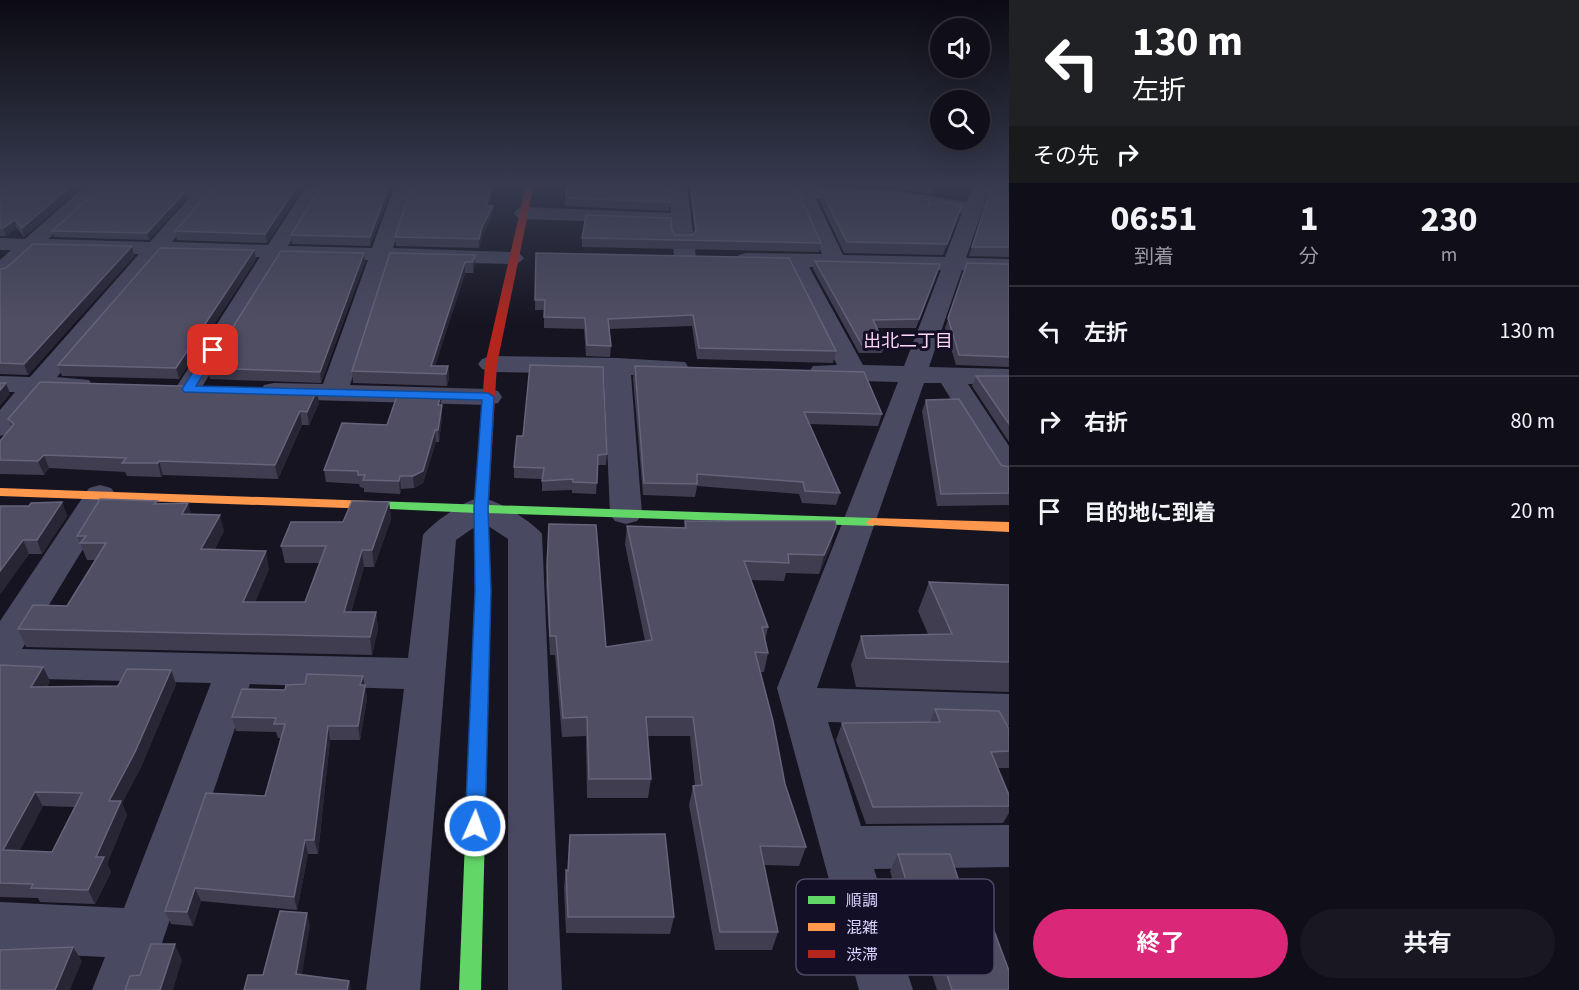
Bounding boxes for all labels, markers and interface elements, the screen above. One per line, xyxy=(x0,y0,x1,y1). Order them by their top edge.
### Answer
text: 130 m xyxy=(1132,12,1243,72)
map controls xyxy=(930,18,990,150)
button: sound xyxy=(930,18,990,78)
icon: left xyxy=(1033,24,1111,102)
text: 左折 xyxy=(1132,71,1186,110)
button: search xyxy=(930,90,990,150)
icon: right xyxy=(1111,138,1144,171)
text: その先 xyxy=(1033,140,1099,172)
text: 06:51 xyxy=(1111,193,1197,244)
text: 1 xyxy=(1299,193,1318,244)
text: 230 xyxy=(1420,194,1477,245)
text: m xyxy=(1441,241,1457,269)
text: 到着 xyxy=(1134,243,1174,271)
text: 分 xyxy=(1299,243,1319,271)
icon: left xyxy=(1033,315,1066,348)
text: 130 m xyxy=(1500,315,1555,347)
text: 左折 xyxy=(1084,317,1128,349)
pin xyxy=(187,324,238,375)
district label: 出北二丁目 xyxy=(863,329,953,354)
icon: arrive xyxy=(196,333,229,366)
icon: right xyxy=(1033,405,1066,438)
text: 80 m xyxy=(1510,405,1555,437)
text: 右折 xyxy=(1084,407,1128,439)
icon: arrive xyxy=(1033,495,1066,528)
text: 20 m xyxy=(1510,495,1555,527)
text: 目的地に到着 xyxy=(1084,497,1216,529)
position arrow xyxy=(443,794,507,858)
legend xyxy=(796,879,994,975)
text: 順調 xyxy=(846,890,878,912)
button: 終了 xyxy=(1033,909,1288,978)
button: 共有 xyxy=(1300,909,1555,978)
text: 混雑 xyxy=(846,917,878,939)
text: 渋滞 xyxy=(846,944,878,966)

